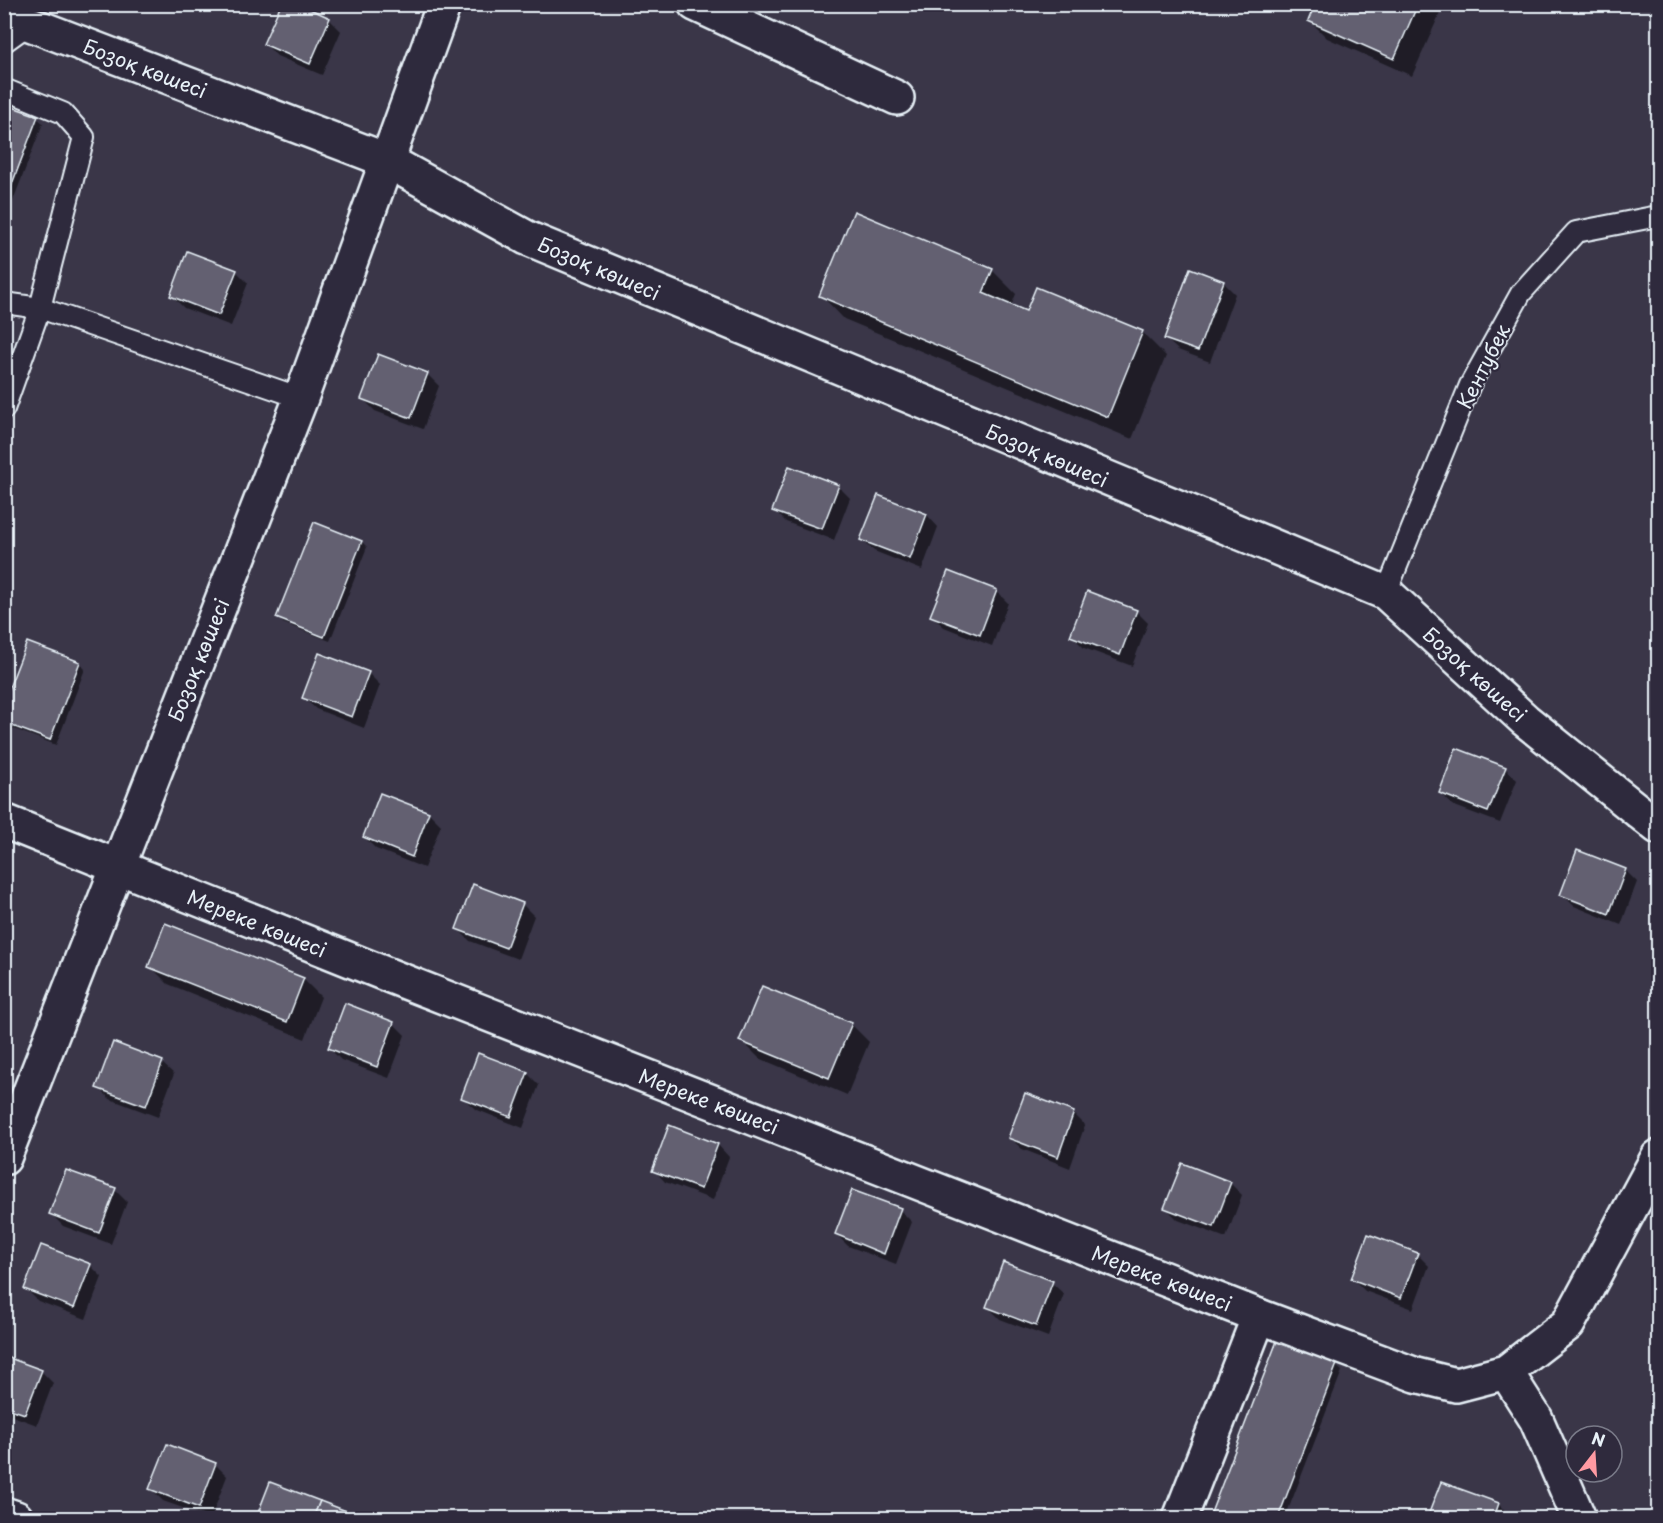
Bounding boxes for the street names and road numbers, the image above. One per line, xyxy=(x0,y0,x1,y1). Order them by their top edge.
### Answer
street label: Бозоқ көшесі xyxy=(79,31,211,105)
street label: Бозоқ көшесі xyxy=(533,229,665,307)
street label: Кентубек xyxy=(1449,318,1517,414)
street label: Бозоқ көшесі xyxy=(981,416,1113,494)
street label: Бозоқ көшесі xyxy=(160,594,236,726)
street label: Бозоқ көшесі xyxy=(1416,619,1534,729)
street label: Мереке көшесі xyxy=(183,881,331,965)
street label: Мереке көшесі xyxy=(635,1060,783,1142)
street label: Мереке көшесі xyxy=(1088,1237,1236,1319)

